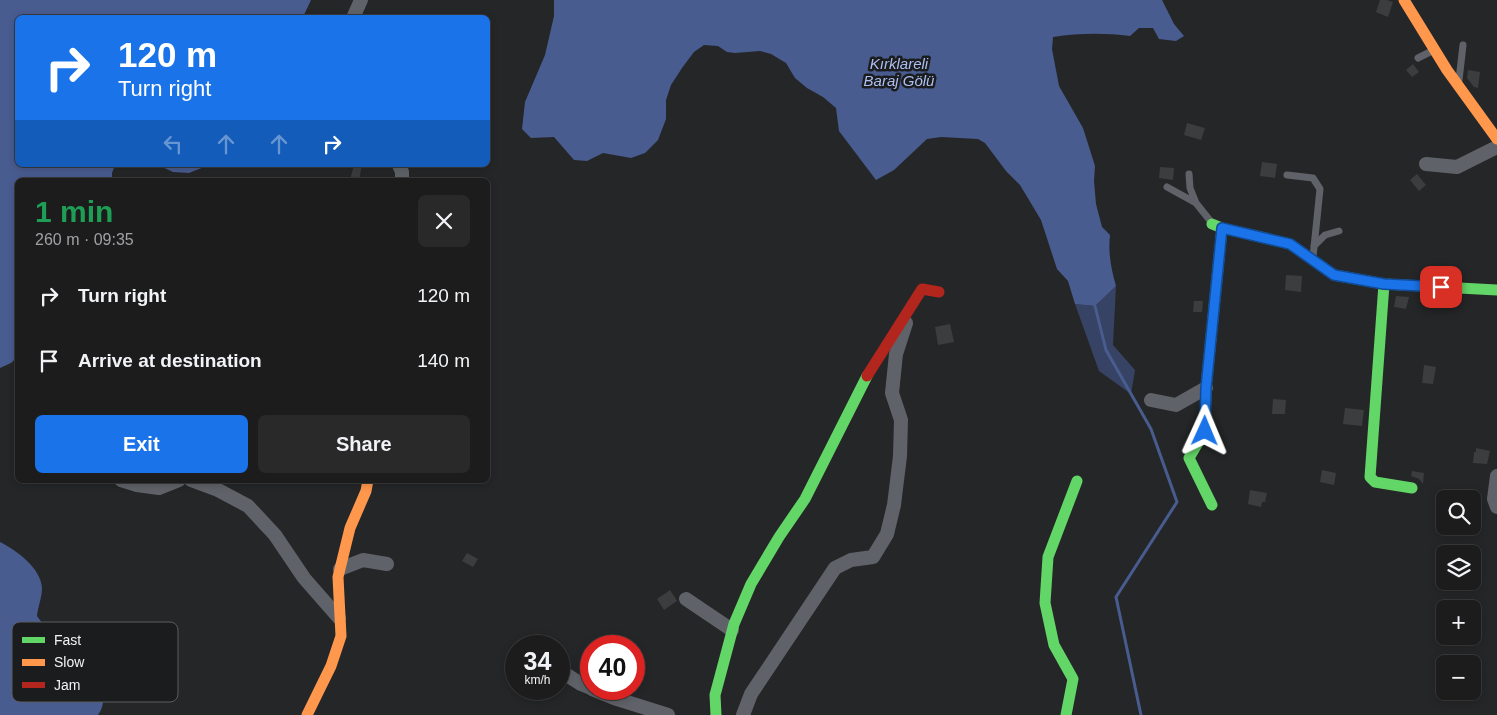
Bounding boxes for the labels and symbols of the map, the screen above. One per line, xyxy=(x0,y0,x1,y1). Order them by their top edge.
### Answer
water label: Kırklareli Baraj Gölü xyxy=(864,55,935,89)
pin xyxy=(1420,266,1462,308)
position arrow xyxy=(1178,404,1230,456)
legend xyxy=(12,622,178,702)
text: Fast xyxy=(54,632,81,648)
speed limit sign: 40 xyxy=(580,635,645,700)
text: Slow xyxy=(54,654,85,670)
text: Jam xyxy=(54,677,80,693)

